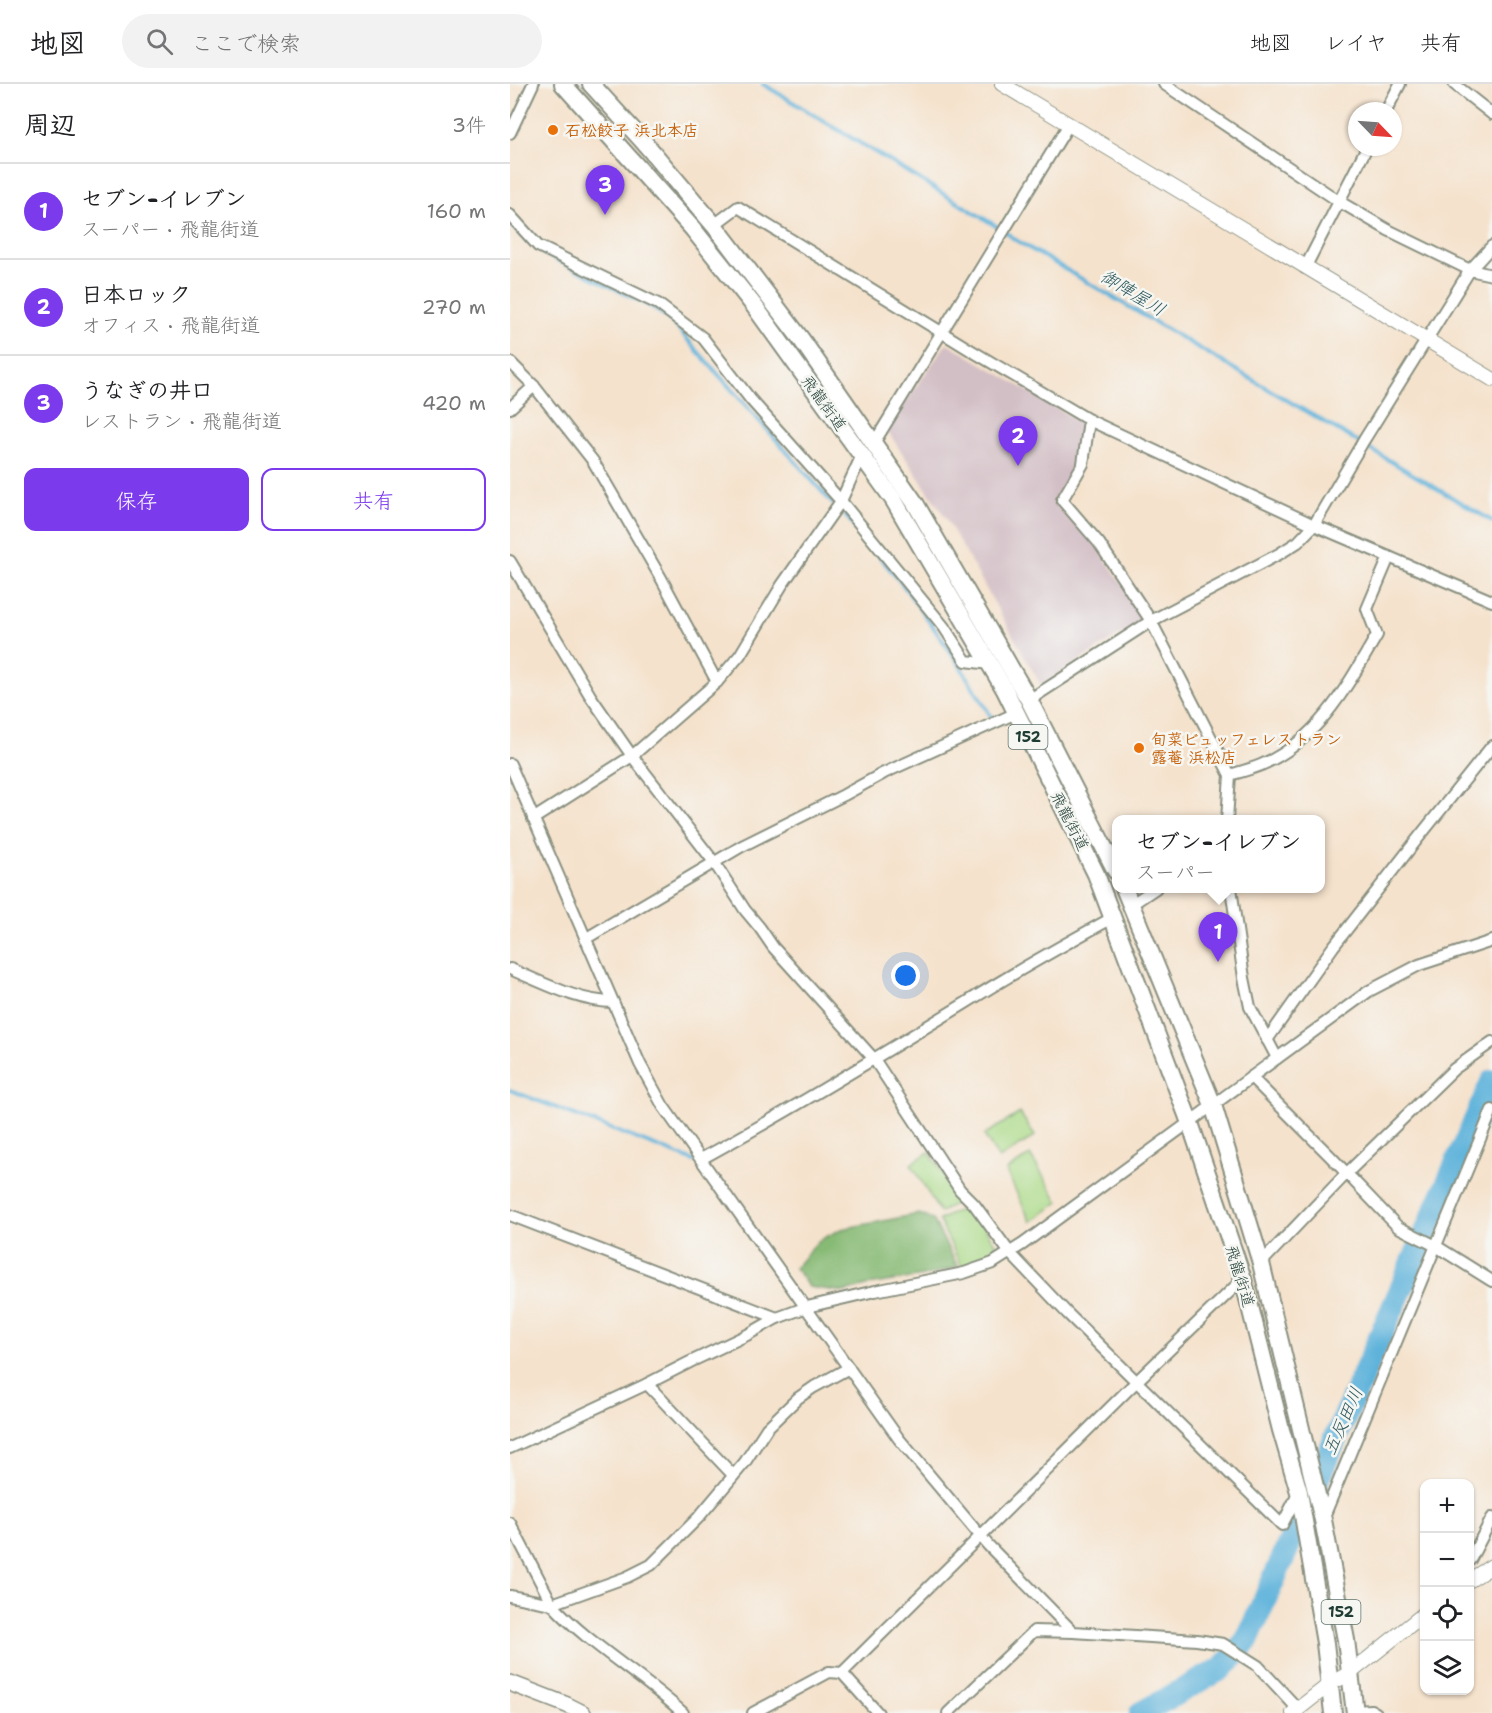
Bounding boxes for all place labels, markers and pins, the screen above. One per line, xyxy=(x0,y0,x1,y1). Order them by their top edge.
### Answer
place label: 石松餃子 浜北本店 xyxy=(565,120,699,141)
marker: 石松餃子 浜北本店 xyxy=(546,123,560,137)
pin: 3 xyxy=(586,166,625,215)
pin: 2 xyxy=(998,416,1038,466)
place label: 旬菜ビュッフェレストラン 露菴 浜松店 xyxy=(1151,729,1342,768)
marker: 旬菜ビュッフェレストラン 露菴 浜松店 xyxy=(1132,741,1146,755)
pin: 1 xyxy=(1198,912,1238,962)

